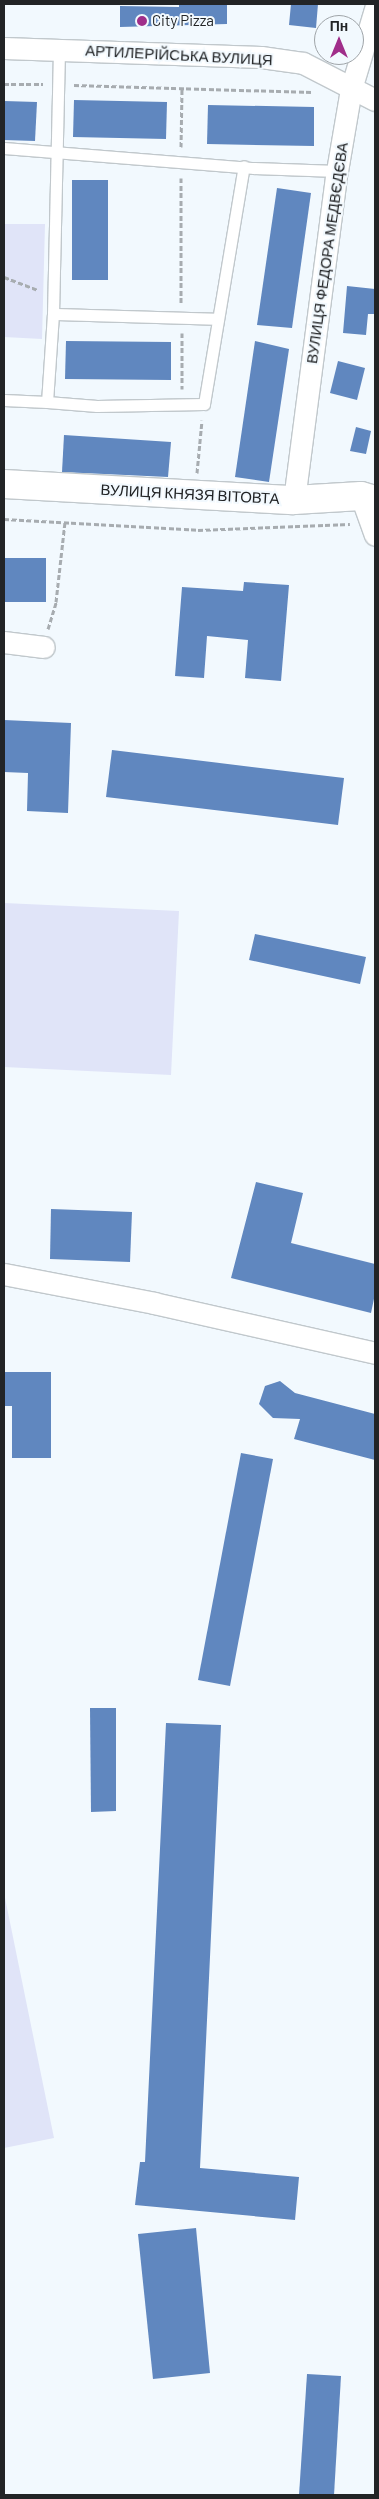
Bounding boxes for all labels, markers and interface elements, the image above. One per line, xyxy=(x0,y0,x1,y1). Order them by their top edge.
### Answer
place label: City Pizza xyxy=(152,12,214,30)
marker: City Pizza xyxy=(136,15,148,27)
north arrow xyxy=(314,15,364,65)
text: Пн xyxy=(330,17,348,34)
street label: АРТИЛЕРІЙСЬКА ВУЛИЦЯ xyxy=(85,41,273,69)
street label: ВУЛИЦЯ ФЕДОРА МЕДВЄДЄВА xyxy=(303,141,351,365)
street label: ВУЛИЦЯ КНЯЗЯ ВІТОВТА xyxy=(100,480,280,508)

